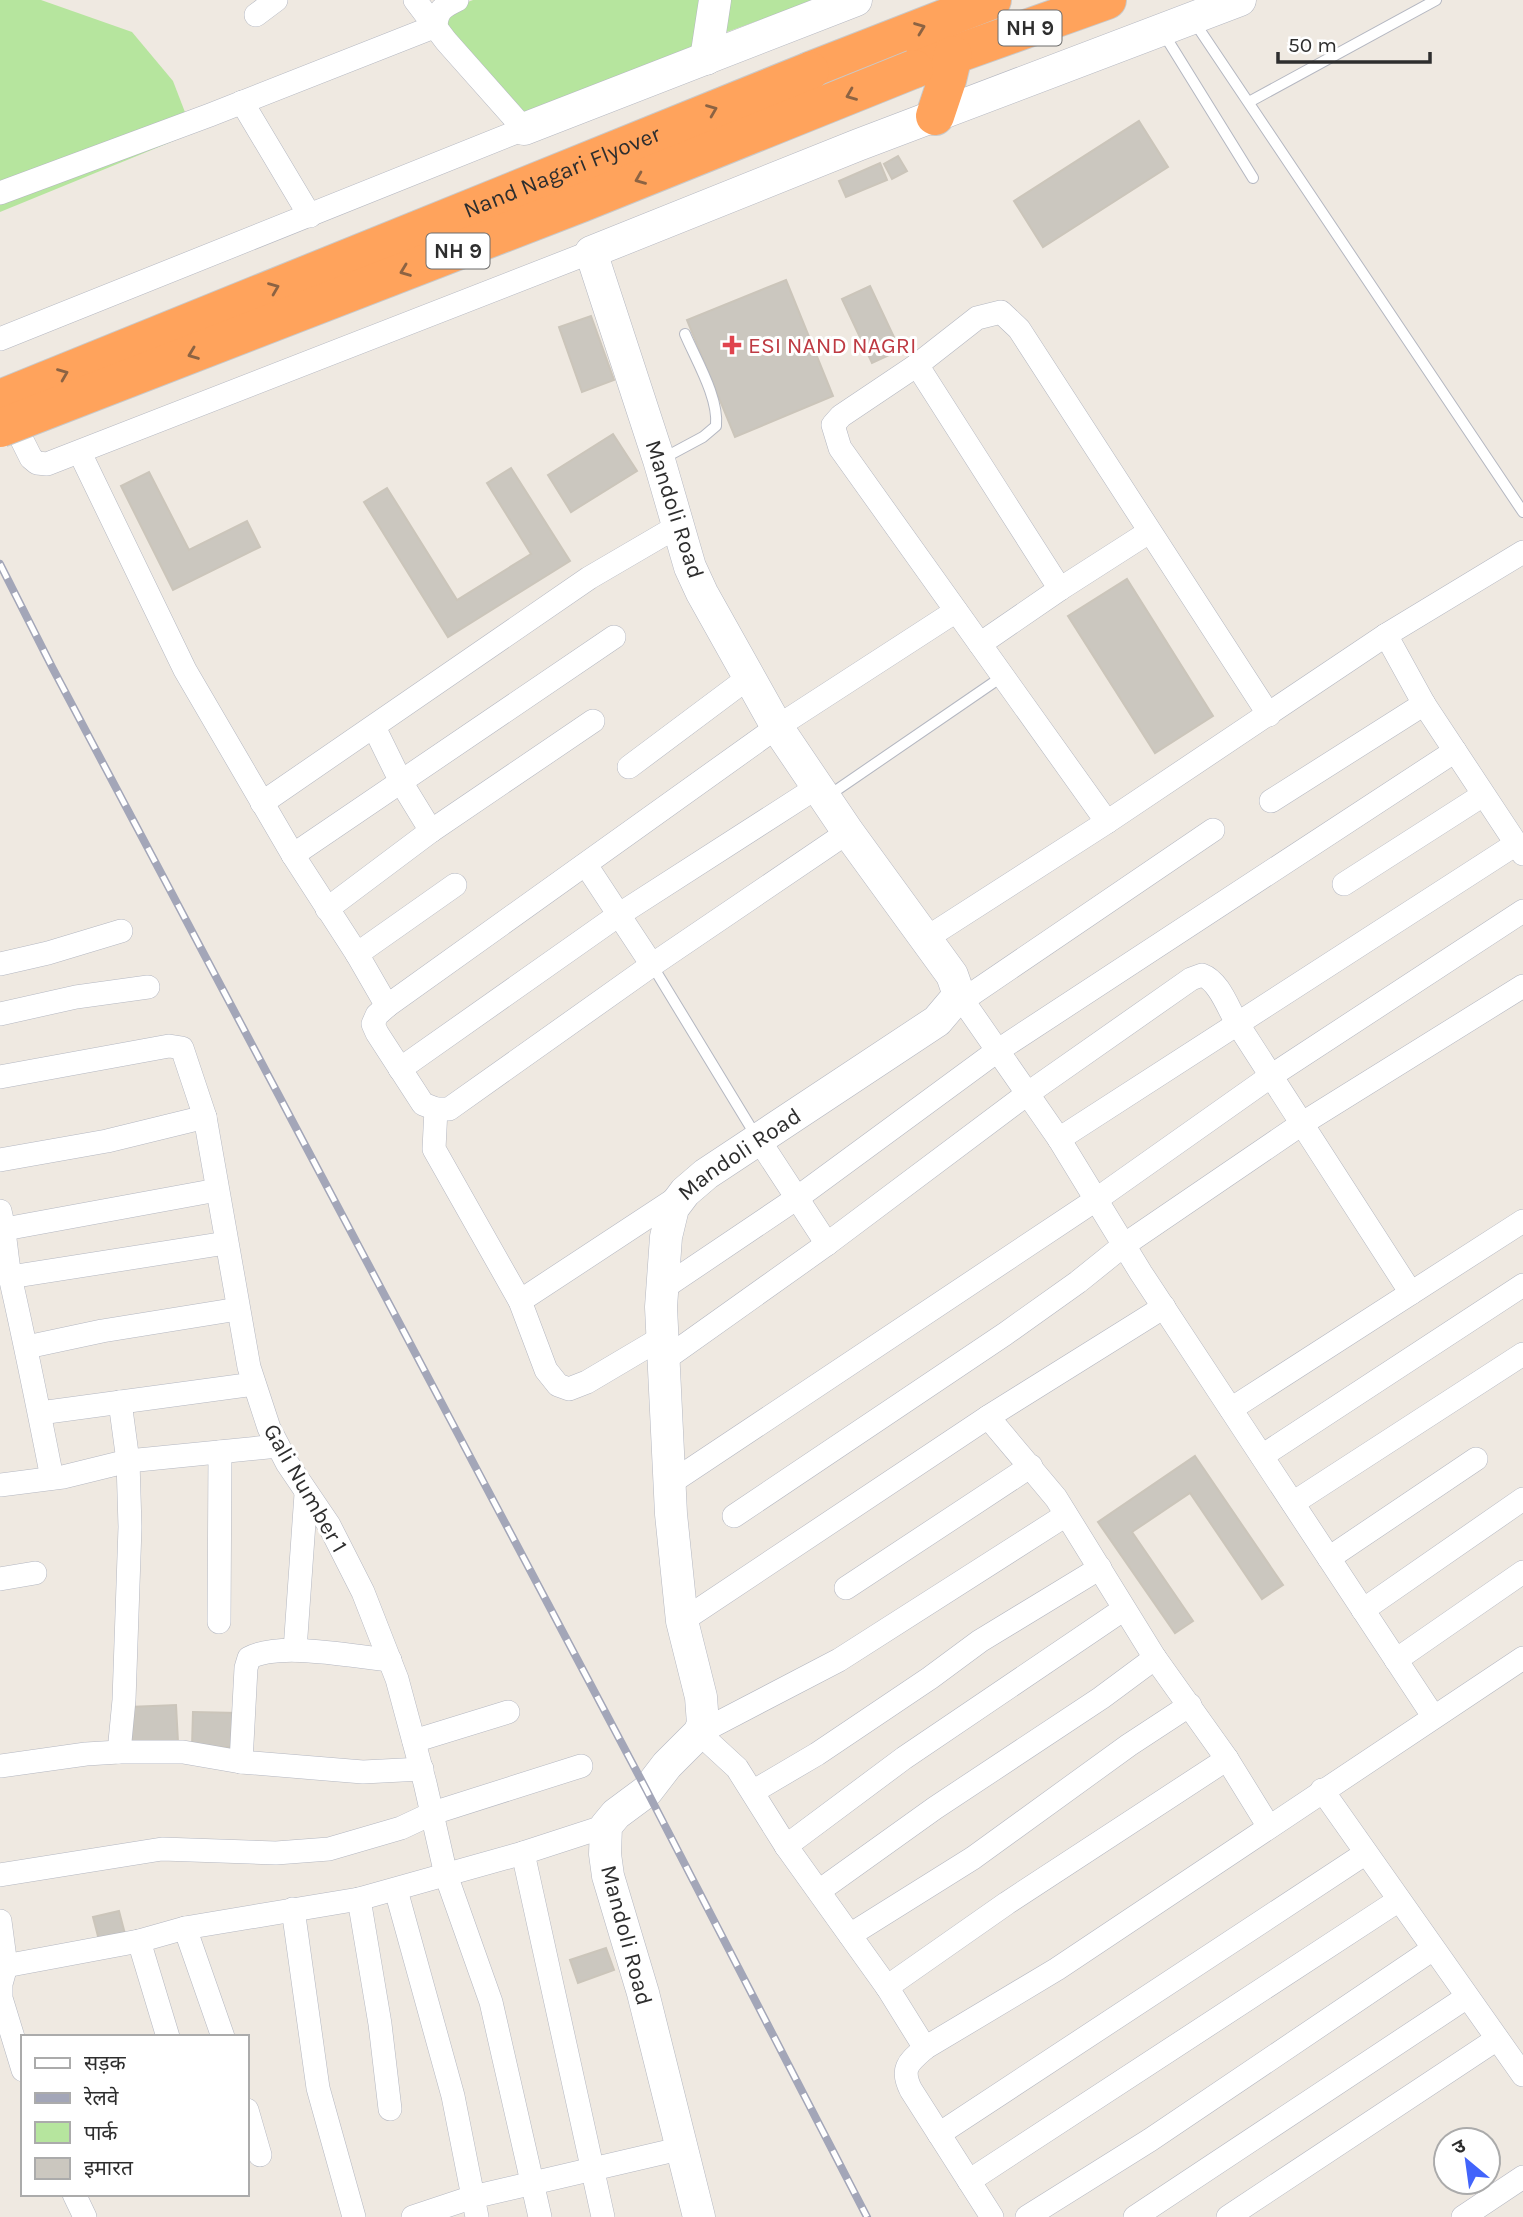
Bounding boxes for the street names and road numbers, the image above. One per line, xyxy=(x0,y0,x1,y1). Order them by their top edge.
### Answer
road number: NH 9 xyxy=(998,10,1062,46)
street label: Nand Nagari Flyover xyxy=(460,120,665,224)
road number: NH 9 xyxy=(426,233,490,268)
street label: Mandoli Road xyxy=(639,437,710,582)
street label: Mandoli Road xyxy=(672,1102,806,1206)
street label: Gali Number 1 xyxy=(258,1419,353,1557)
street label: Mandoli Road xyxy=(595,1862,658,2008)

